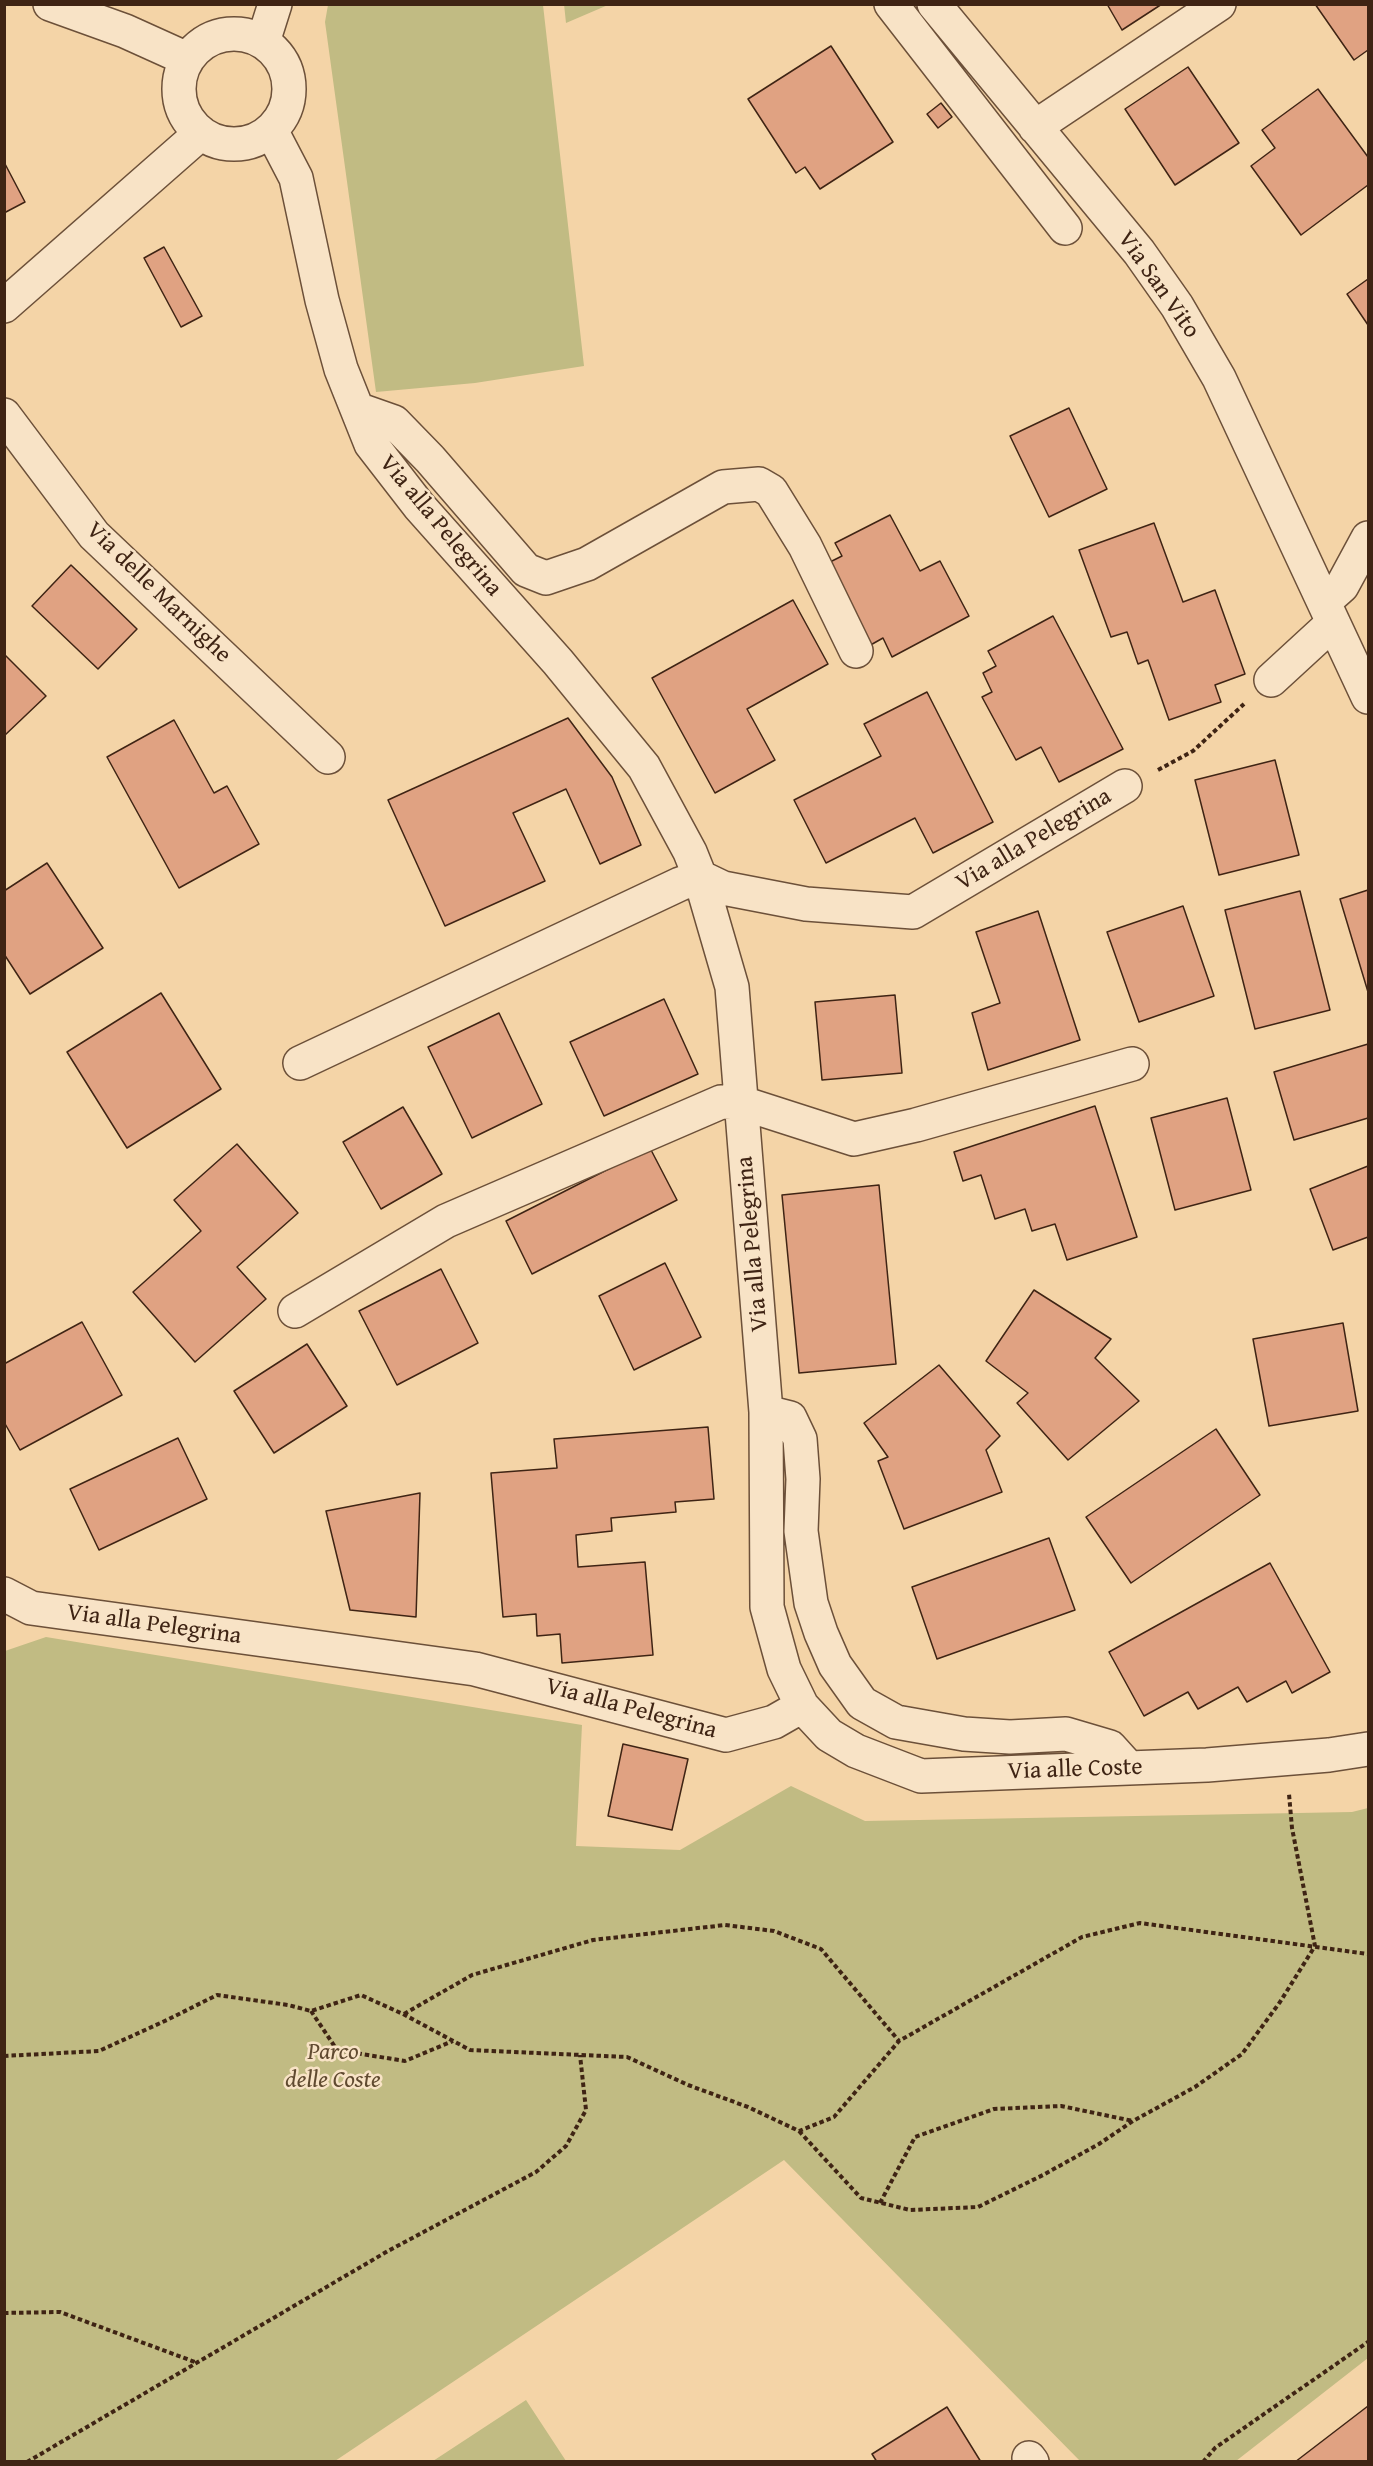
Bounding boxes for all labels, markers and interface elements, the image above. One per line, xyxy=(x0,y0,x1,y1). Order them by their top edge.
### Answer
street label: Via San Vito xyxy=(1111,226,1205,344)
street label: Via alla Pelegrina xyxy=(372,449,508,603)
street label: Via delle Marnighe xyxy=(79,516,237,670)
street label: Via alla Pelegrina xyxy=(951,782,1117,898)
street label: Via alla Pelegrina xyxy=(731,1155,775,1333)
street label: Via alla Pelegrina xyxy=(65,1598,243,1652)
street label: Via alla Pelegrina xyxy=(542,1672,720,1746)
street label: Via alle Coste xyxy=(1007,1753,1143,1787)
park label: Parco delle Coste xyxy=(285,2039,381,2095)

